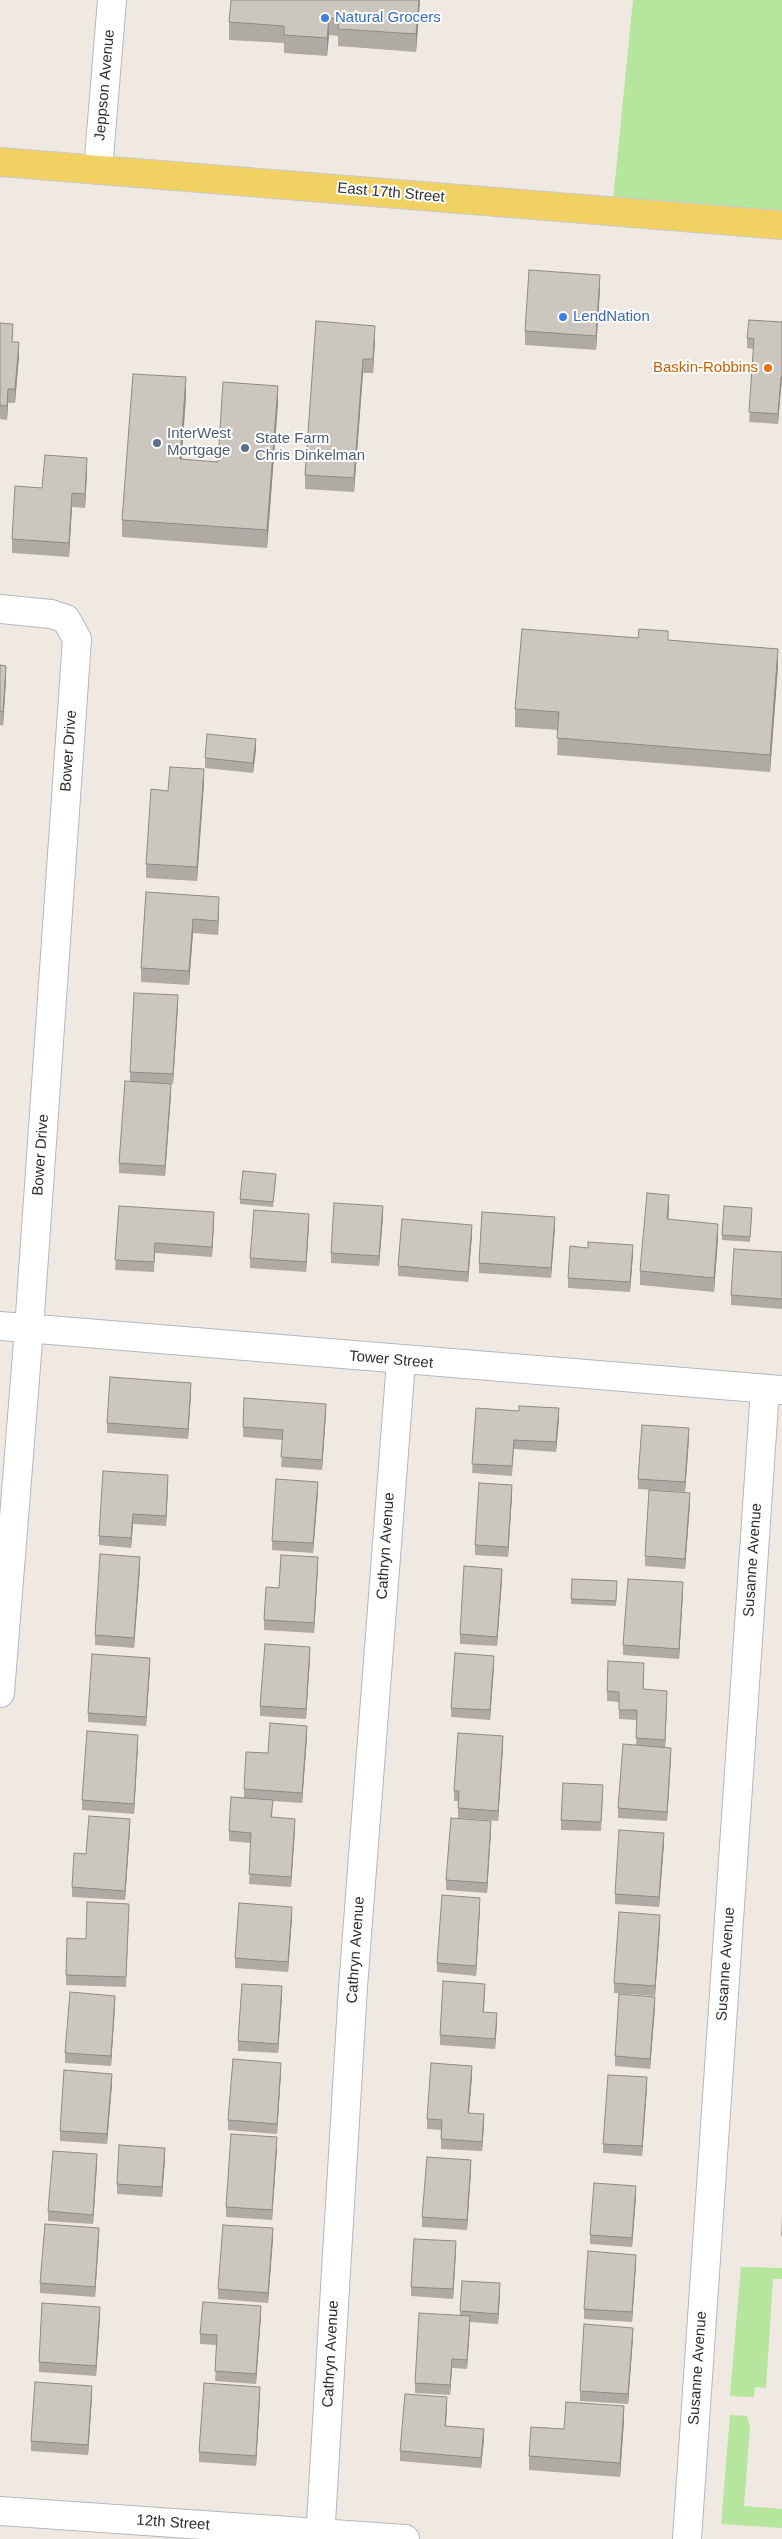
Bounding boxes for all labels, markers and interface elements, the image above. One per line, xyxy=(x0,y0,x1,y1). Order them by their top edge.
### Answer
place label: Natural Grocers xyxy=(335,9,441,27)
marker: Natural Grocers xyxy=(319,12,331,24)
street label: Jeppson Avenue xyxy=(91,29,119,141)
street label: East 17th Street xyxy=(337,179,445,207)
place label: LendNation xyxy=(573,308,650,326)
marker: LendNation xyxy=(557,311,569,323)
place label: Baskin-Robbins xyxy=(653,359,758,377)
marker: Baskin-Robbins xyxy=(762,362,774,374)
place label: InterWest Mortgage xyxy=(167,425,231,460)
place label: State Farm Chris Dinkelman xyxy=(255,430,365,465)
marker: InterWest Mortgage xyxy=(151,437,163,449)
marker: State Farm Chris Dinkelman xyxy=(239,442,251,454)
street label: Bower Drive xyxy=(57,710,81,792)
street label: Bower Drive xyxy=(29,1114,53,1196)
street label: Tower Street xyxy=(348,1347,434,1373)
street label: Cathryn Avenue xyxy=(373,1492,399,1600)
street label: Susanne Avenue xyxy=(740,1503,766,1617)
street label: Cathryn Avenue xyxy=(343,1896,369,2004)
street label: Susanne Avenue xyxy=(713,1907,739,2021)
street label: Cathryn Avenue xyxy=(319,2300,343,2408)
street label: Susanne Avenue xyxy=(685,2311,711,2425)
street label: 12th Street xyxy=(136,2511,210,2535)

